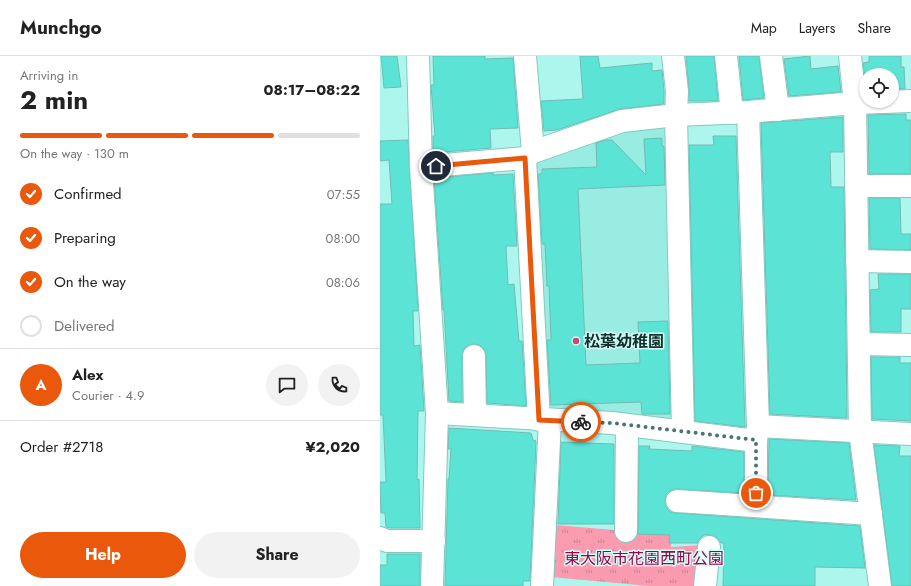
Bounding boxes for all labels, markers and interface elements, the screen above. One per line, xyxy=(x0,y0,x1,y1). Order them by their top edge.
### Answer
text: Munchgo xyxy=(20,14,102,41)
text: Map xyxy=(751,18,777,38)
text: Layers xyxy=(799,18,835,38)
text: Share xyxy=(857,18,891,38)
text: Arriving in xyxy=(20,66,78,85)
map controls xyxy=(859,68,899,108)
button: locate xyxy=(859,68,899,108)
text: 08:17–08:22 xyxy=(264,79,360,101)
text: 2 min xyxy=(20,81,88,119)
text: On the way · 130 m xyxy=(20,144,129,163)
pin xyxy=(419,149,453,183)
icon: home xyxy=(425,155,447,177)
icon: check xyxy=(20,183,42,205)
text: Confirmed xyxy=(54,183,122,205)
text: 07:55 xyxy=(327,185,360,204)
icon: check xyxy=(20,227,42,249)
text: Preparing xyxy=(54,227,116,249)
text: 08:00 xyxy=(326,229,360,248)
icon: check xyxy=(20,271,42,293)
text: On the way xyxy=(54,271,126,293)
text: 08:06 xyxy=(326,273,360,292)
text: Delivered xyxy=(54,315,115,337)
place label: 松葉幼稚園 xyxy=(584,330,664,353)
marker: 松葉幼稚園 xyxy=(571,336,581,346)
text: Alex xyxy=(72,364,103,386)
button: chat xyxy=(266,364,308,406)
button: phone xyxy=(318,364,360,406)
text: A xyxy=(35,374,47,396)
text: Courier · 4.9 xyxy=(72,386,145,405)
courier xyxy=(561,402,601,442)
icon: bike xyxy=(570,411,592,433)
text: Order #2718 xyxy=(20,436,103,458)
text: ¥2,020 xyxy=(306,436,360,458)
pin xyxy=(739,476,773,510)
icon: bag xyxy=(745,482,767,504)
button: Help xyxy=(20,532,186,578)
button: Share xyxy=(194,532,360,578)
park label: 東大阪市花園西町公園 xyxy=(564,547,724,570)

